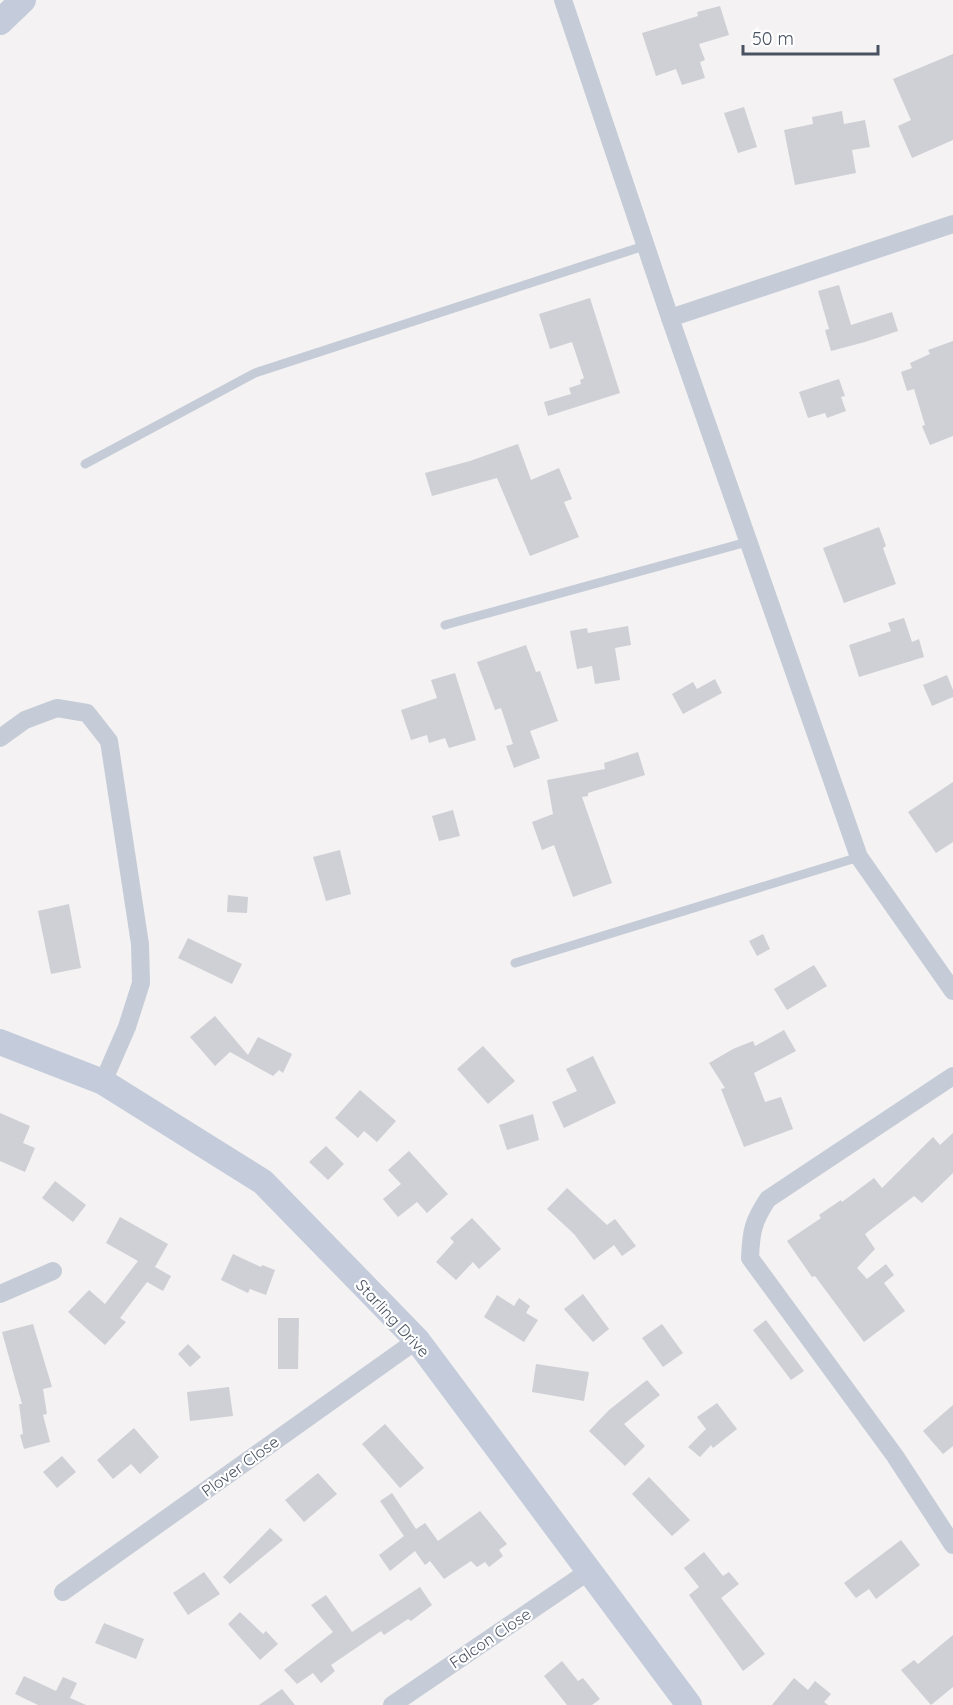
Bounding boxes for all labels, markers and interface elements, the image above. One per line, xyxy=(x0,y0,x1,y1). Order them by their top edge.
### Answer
scale bar xyxy=(743,18,878,56)
text: 50 m xyxy=(752,27,794,50)
street label: Starling Drive xyxy=(352,1275,434,1361)
street label: Plover Close xyxy=(197,1431,283,1501)
street label: Falcon Close xyxy=(446,1604,534,1672)

